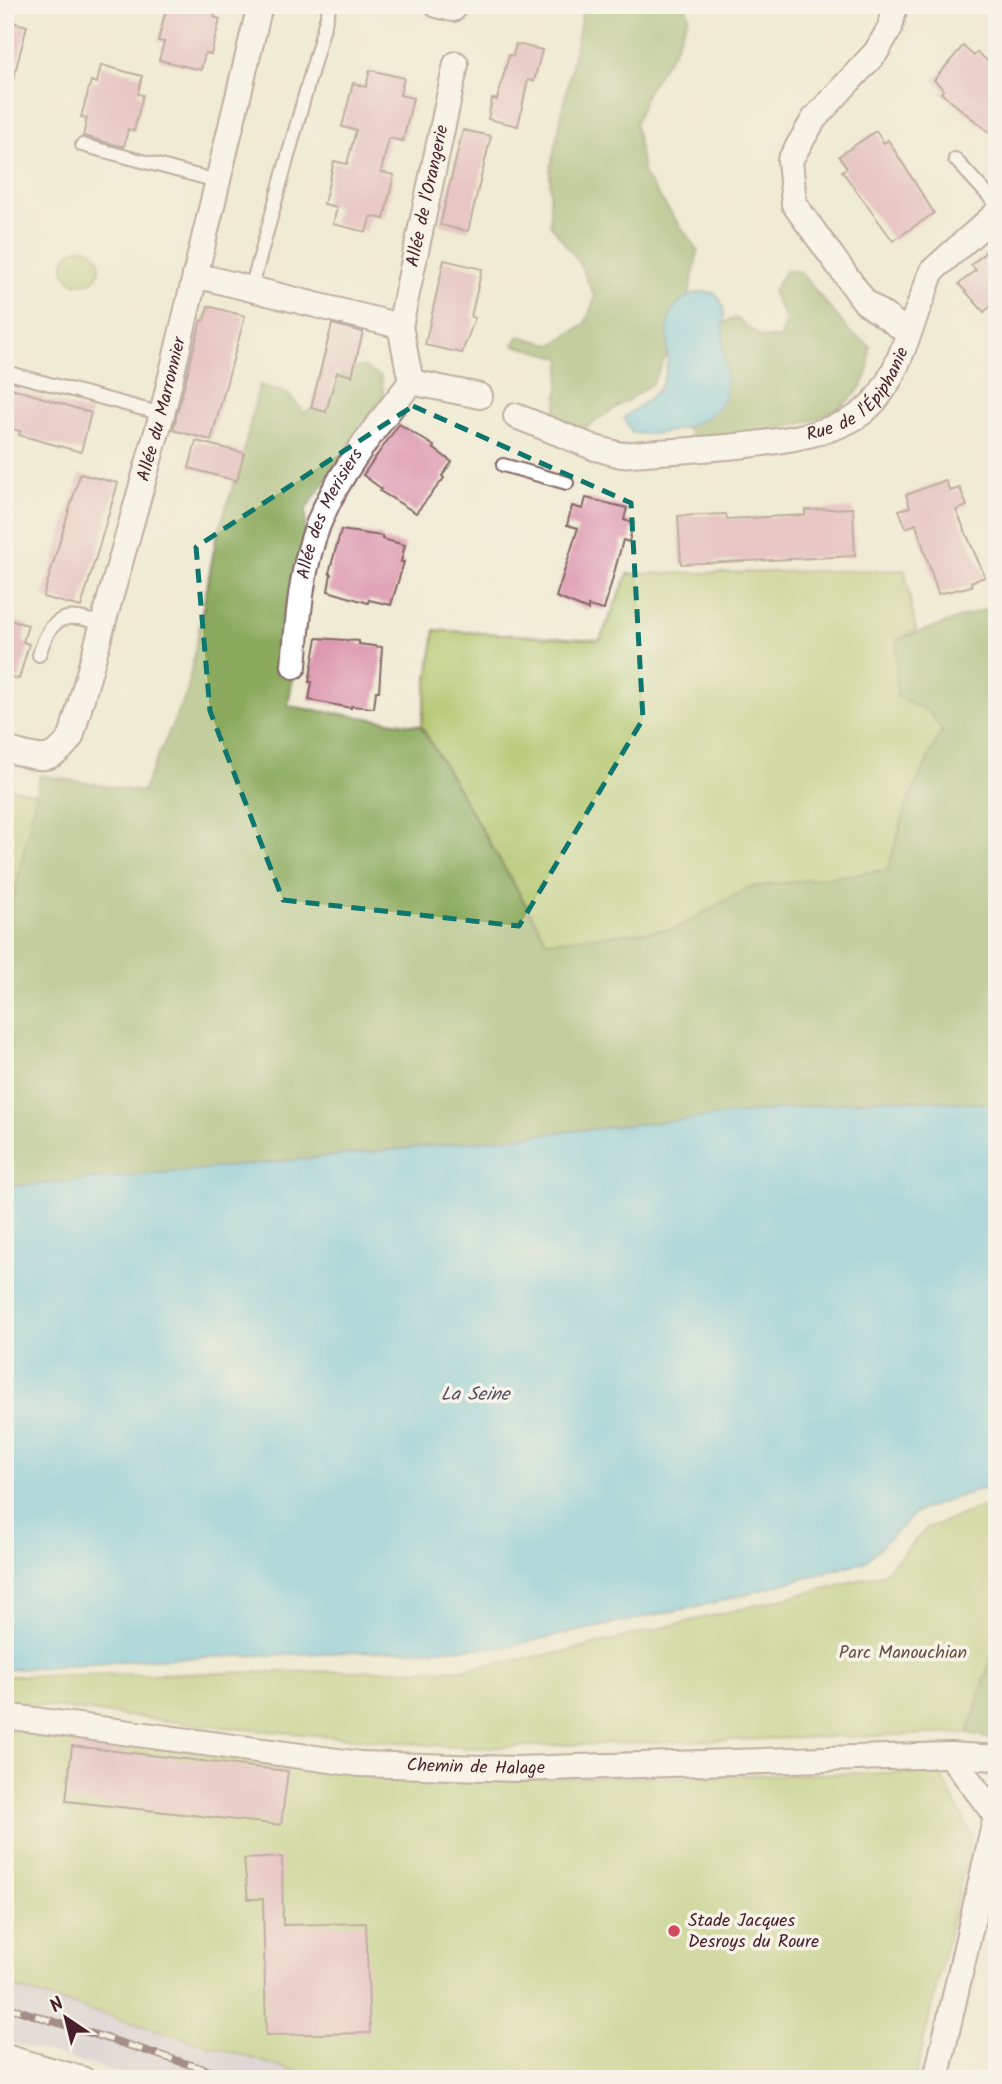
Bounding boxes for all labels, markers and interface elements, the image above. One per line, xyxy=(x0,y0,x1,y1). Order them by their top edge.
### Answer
street label: Allée de l'Orangerie xyxy=(399,122,457,270)
street label: Allée du Marronnier xyxy=(129,333,195,485)
street label: Rue de l'Épiphanie xyxy=(803,343,917,449)
street label: Allée des Merisiers xyxy=(289,442,371,582)
water label: La Seine xyxy=(441,1380,512,1410)
park label: Parc Manouchian xyxy=(839,1639,967,1668)
street label: Chemin de Halage xyxy=(406,1751,545,1784)
place label: Stade Jacques Desroys du Roure xyxy=(688,1907,819,1957)
marker: Stade Jacques Desroys du Roure xyxy=(666,1923,682,1939)
north arrow xyxy=(32,1982,102,2052)
text: N xyxy=(44,1990,71,2021)

